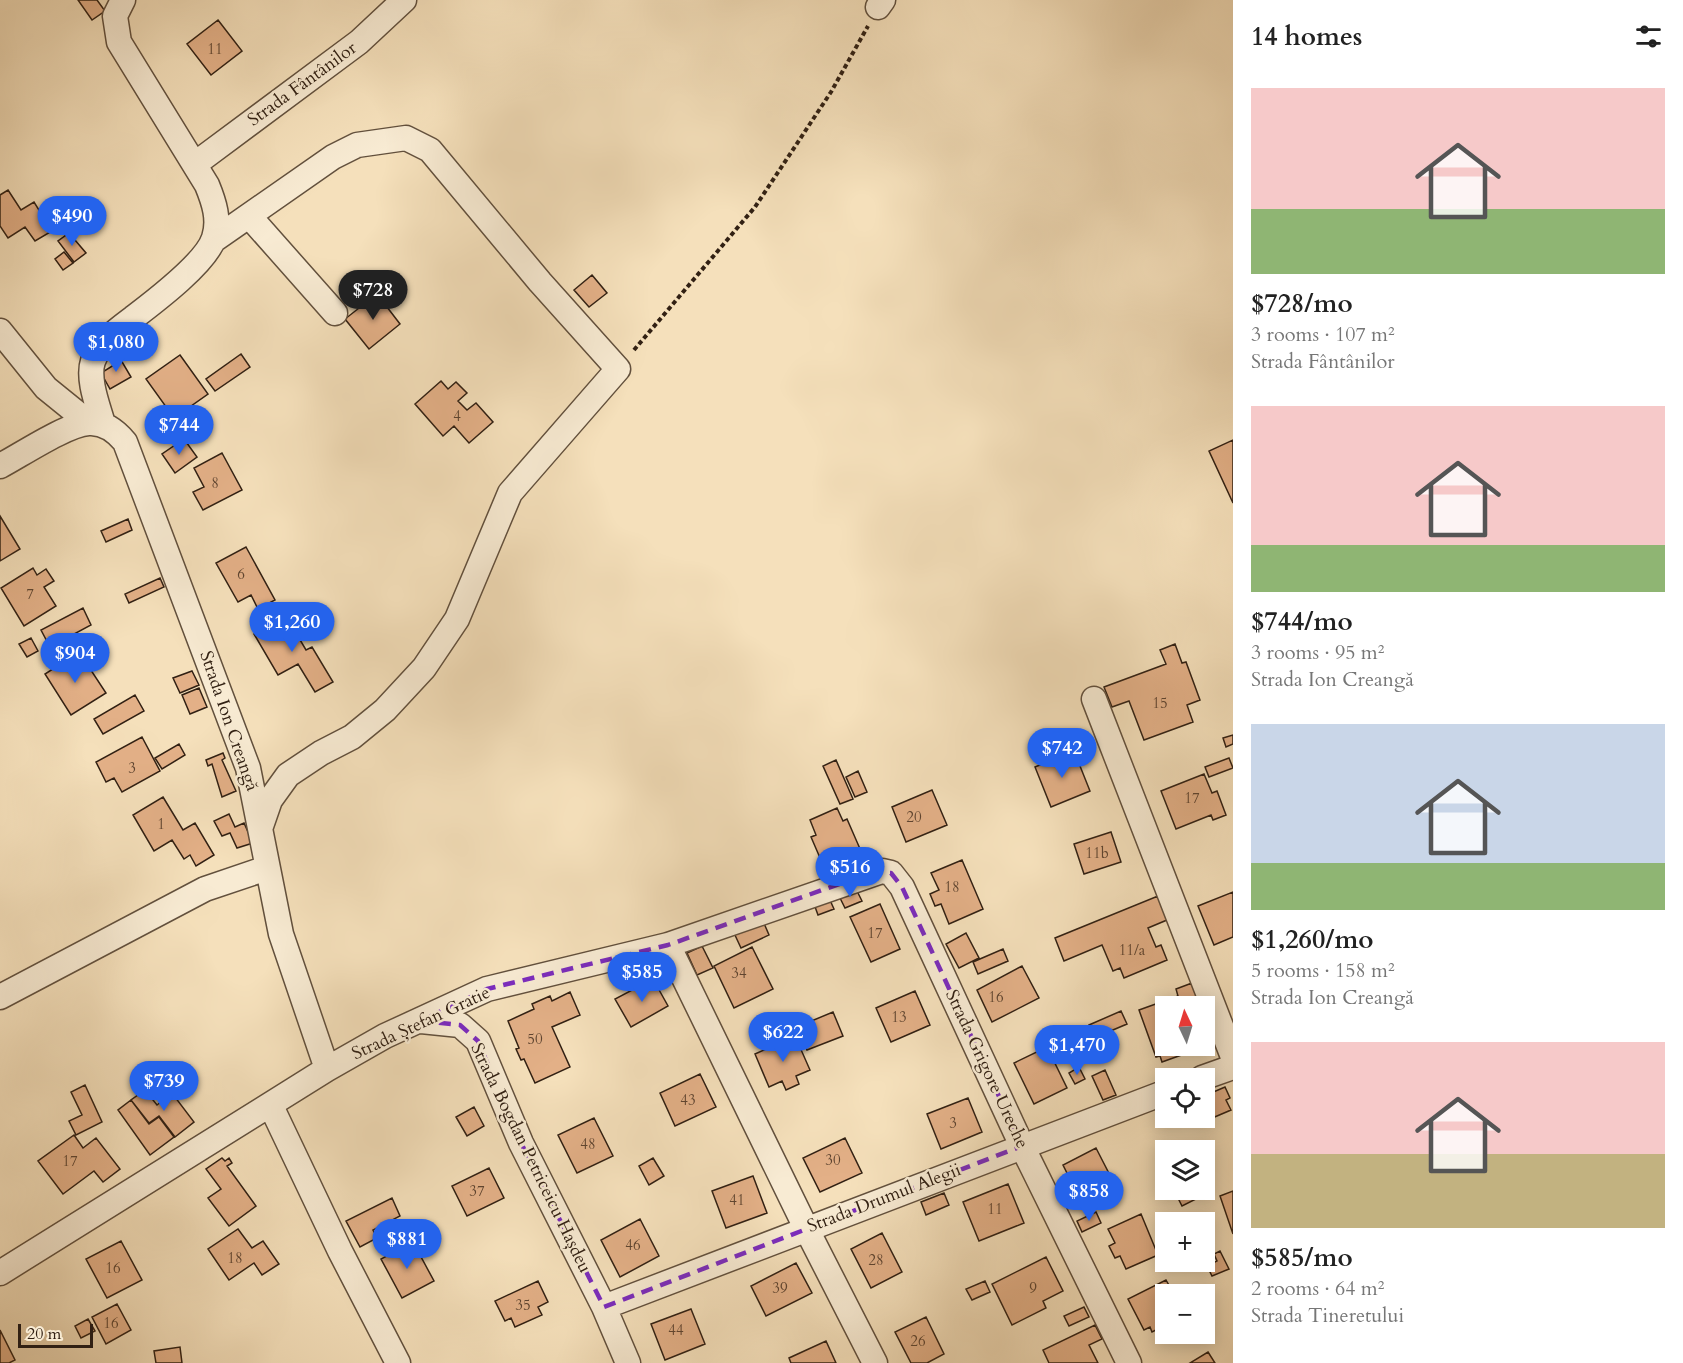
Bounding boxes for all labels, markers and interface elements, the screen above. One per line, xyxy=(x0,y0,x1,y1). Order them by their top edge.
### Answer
text: 14 homes xyxy=(1251,19,1362,54)
icon: filters xyxy=(1632,20,1665,53)
street label: Strada Fântânilor xyxy=(242,36,362,132)
house number: 11 xyxy=(207,39,223,59)
icon: home xyxy=(1404,127,1512,235)
pin: $490 xyxy=(36,196,108,247)
text: $490 xyxy=(52,202,92,229)
pin: $728 xyxy=(337,270,409,321)
text: $728 xyxy=(353,276,393,303)
text: $728/mo xyxy=(1251,286,1353,321)
text: 3 rooms · 107 m² xyxy=(1251,321,1395,348)
pin: $1,080 xyxy=(67,322,165,373)
text: $1,080 xyxy=(87,328,145,355)
text: Strada Fântânilor xyxy=(1251,348,1395,375)
pin: $744 xyxy=(143,405,215,456)
house number: 4 xyxy=(453,406,461,426)
text: $744 xyxy=(159,411,199,438)
icon: home xyxy=(1404,445,1512,553)
house number: 8 xyxy=(211,473,219,493)
house number: 6 xyxy=(237,564,245,584)
house number: 7 xyxy=(26,584,34,604)
pin: $1,260 xyxy=(243,602,341,653)
text: $744/mo xyxy=(1251,604,1353,639)
text: $1,260 xyxy=(263,608,321,635)
pin: $904 xyxy=(39,633,111,684)
text: $904 xyxy=(55,639,95,666)
text: 3 rooms · 95 m² xyxy=(1251,639,1384,666)
street label: Strada Ion Creangă xyxy=(193,648,265,795)
text: Strada Ion Creangă xyxy=(1251,666,1414,693)
house number: 15 xyxy=(1152,693,1168,713)
pin: $742 xyxy=(1026,728,1098,779)
text: $742 xyxy=(1042,734,1082,761)
house number: 3 xyxy=(128,758,136,778)
icon: home xyxy=(1404,763,1512,871)
house number: 17 xyxy=(1184,788,1200,808)
house number: 20 xyxy=(906,807,922,827)
house number: 1 xyxy=(157,814,165,834)
house number: 11b xyxy=(1085,843,1109,863)
pin: $516 xyxy=(814,847,886,898)
text: $516 xyxy=(830,853,870,880)
house number: 18 xyxy=(944,877,960,897)
text: $1,260/mo xyxy=(1251,922,1374,957)
house number: 17 xyxy=(867,923,883,943)
house number: 11/a xyxy=(1119,940,1146,960)
pin: $585 xyxy=(606,952,678,1003)
text: 5 rooms · 158 m² xyxy=(1251,957,1395,984)
text: $585 xyxy=(622,958,662,985)
house number: 34 xyxy=(731,963,747,983)
street label: Strada Ștefan Gratie xyxy=(348,980,494,1066)
text: Strada Ion Creangă xyxy=(1251,984,1414,1011)
street label: Strada Grigore Ureche xyxy=(939,986,1035,1152)
house number: 16 xyxy=(988,987,1004,1007)
north arrow xyxy=(1155,996,1215,1056)
map controls xyxy=(1155,996,1215,1344)
house number: 13 xyxy=(891,1007,907,1027)
pin: $622 xyxy=(747,1012,819,1063)
text: $622 xyxy=(763,1018,803,1045)
pin: $1,470 xyxy=(1028,1025,1126,1076)
house number: 50 xyxy=(527,1029,543,1049)
text: $1,470 xyxy=(1048,1031,1106,1058)
street label: Strada Bogdan Petriceicu Hașdeu xyxy=(464,1039,598,1277)
pin: $739 xyxy=(128,1061,200,1112)
text: $739 xyxy=(144,1067,184,1094)
button: locate xyxy=(1155,1068,1215,1128)
icon: home xyxy=(1404,1081,1512,1189)
house number: 43 xyxy=(680,1090,696,1110)
house number: 3 xyxy=(949,1113,957,1133)
house number: 48 xyxy=(580,1134,596,1154)
button: layers xyxy=(1155,1140,1215,1200)
house number: 30 xyxy=(825,1150,841,1170)
house number: 17 xyxy=(62,1151,78,1171)
street label: Strada Drumul Alegii xyxy=(804,1157,964,1239)
pin: $858 xyxy=(1053,1171,1125,1222)
text: $858 xyxy=(1069,1177,1109,1204)
house number: 37 xyxy=(469,1181,485,1201)
house number: 41 xyxy=(729,1190,745,1210)
house number: 11 xyxy=(987,1199,1003,1219)
button: + xyxy=(1155,1212,1215,1272)
pin: $881 xyxy=(371,1219,443,1270)
text: $881 xyxy=(387,1225,427,1252)
house number: 46 xyxy=(625,1235,641,1255)
text: $585/mo xyxy=(1251,1240,1353,1275)
house number: 18 xyxy=(227,1248,243,1268)
house number: 28 xyxy=(868,1250,884,1270)
house number: 16 xyxy=(105,1258,121,1278)
text: 2 rooms · 64 m² xyxy=(1251,1275,1384,1302)
house number: 39 xyxy=(772,1278,788,1298)
house number: 9 xyxy=(1029,1278,1037,1298)
button: − xyxy=(1155,1284,1215,1344)
house number: 35 xyxy=(515,1295,531,1315)
text: Strada Tineretului xyxy=(1251,1302,1404,1329)
house number: 16 xyxy=(103,1313,119,1333)
house number: 44 xyxy=(668,1320,684,1340)
scale bar xyxy=(18,1321,93,1348)
text: 20 m xyxy=(27,1323,61,1345)
house number: 26 xyxy=(910,1331,926,1351)

